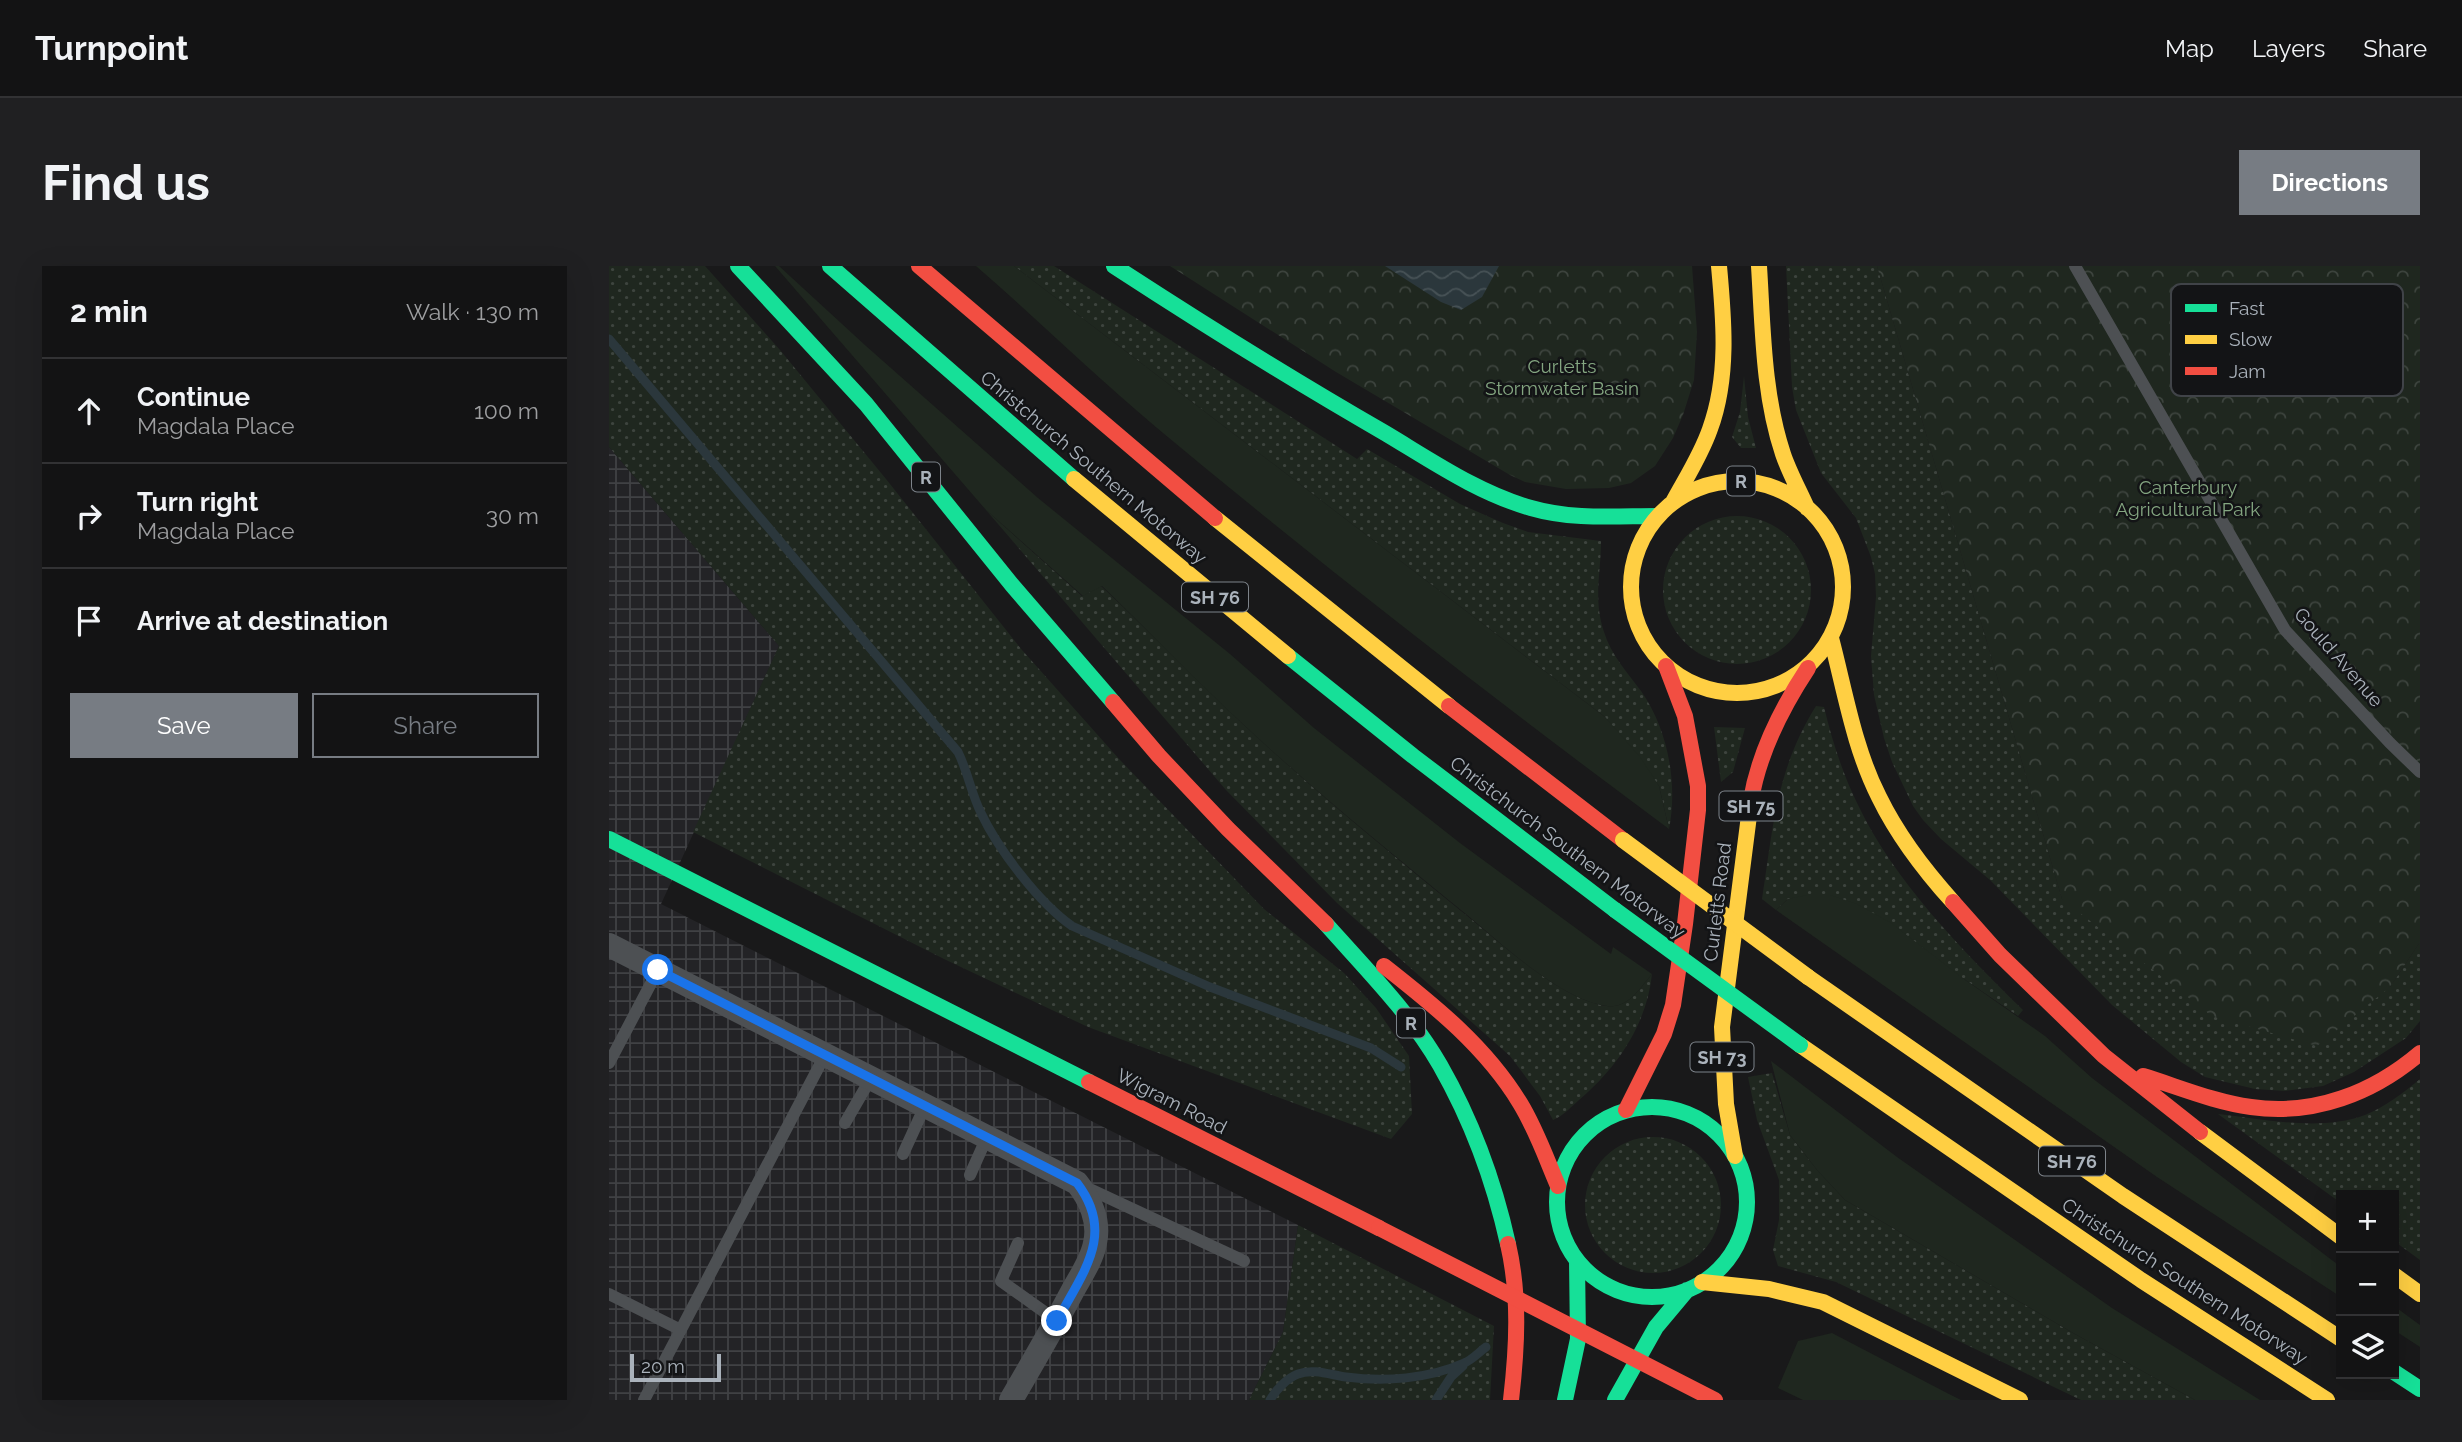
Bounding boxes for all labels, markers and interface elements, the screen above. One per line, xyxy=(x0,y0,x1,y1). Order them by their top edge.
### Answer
text: Turnpoint xyxy=(35,29,188,68)
text: Map xyxy=(2165,34,2214,63)
text: Layers xyxy=(2252,34,2325,63)
text: Share xyxy=(2363,34,2427,63)
button: Directions xyxy=(2239,150,2420,215)
text: Find us xyxy=(42,154,210,211)
legend xyxy=(2171,284,2403,396)
text: 2 min xyxy=(70,294,148,329)
text: Fast xyxy=(2229,297,2265,319)
text: Walk · 130 m xyxy=(406,298,539,325)
text: Slow xyxy=(2229,328,2273,350)
park label: Curletts Stormwater Basin xyxy=(1485,355,1639,399)
text: Jam xyxy=(2229,360,2266,382)
street label: Christchurch Southern Motorway xyxy=(976,366,1212,568)
text: Continue xyxy=(137,382,250,412)
icon: ahead xyxy=(70,392,108,430)
text: 100 m xyxy=(474,397,539,424)
text: Magdala Place xyxy=(137,412,294,439)
road number: R xyxy=(912,462,940,492)
road number: R xyxy=(1727,466,1755,496)
park label: Canterbury Agricultural Park xyxy=(2116,476,2260,520)
text: Turn right xyxy=(137,487,258,517)
icon: right xyxy=(70,497,108,535)
text: 30 m xyxy=(486,502,539,529)
text: Magdala Place xyxy=(137,517,294,544)
road number: SH 76 xyxy=(1182,582,1248,612)
icon: arrive xyxy=(70,602,108,640)
street label: Gould Avenue xyxy=(2290,603,2388,711)
text: Arrive at destination xyxy=(137,606,388,636)
button: Save xyxy=(70,693,298,758)
button: Share xyxy=(312,693,539,758)
street label: Christchurch Southern Motorway xyxy=(1446,751,1690,943)
road number: SH 75 xyxy=(1719,792,1783,820)
street label: Curletts Road xyxy=(1699,841,1735,963)
route start xyxy=(642,954,673,985)
road number: R xyxy=(1397,1008,1425,1038)
road number: SH 73 xyxy=(1691,1042,1753,1072)
street label: Wigram Road xyxy=(1113,1064,1231,1138)
road number: SH 76 xyxy=(2039,1146,2105,1176)
map controls xyxy=(2336,1190,2399,1379)
button: + xyxy=(2336,1190,2399,1253)
street label: Christchurch Southern Motorway xyxy=(2058,1193,2312,1369)
button: − xyxy=(2336,1253,2399,1316)
route end xyxy=(1041,1305,1072,1336)
button: layers xyxy=(2336,1316,2399,1379)
scale bar xyxy=(630,1351,721,1383)
text: 20 m xyxy=(641,1355,685,1377)

